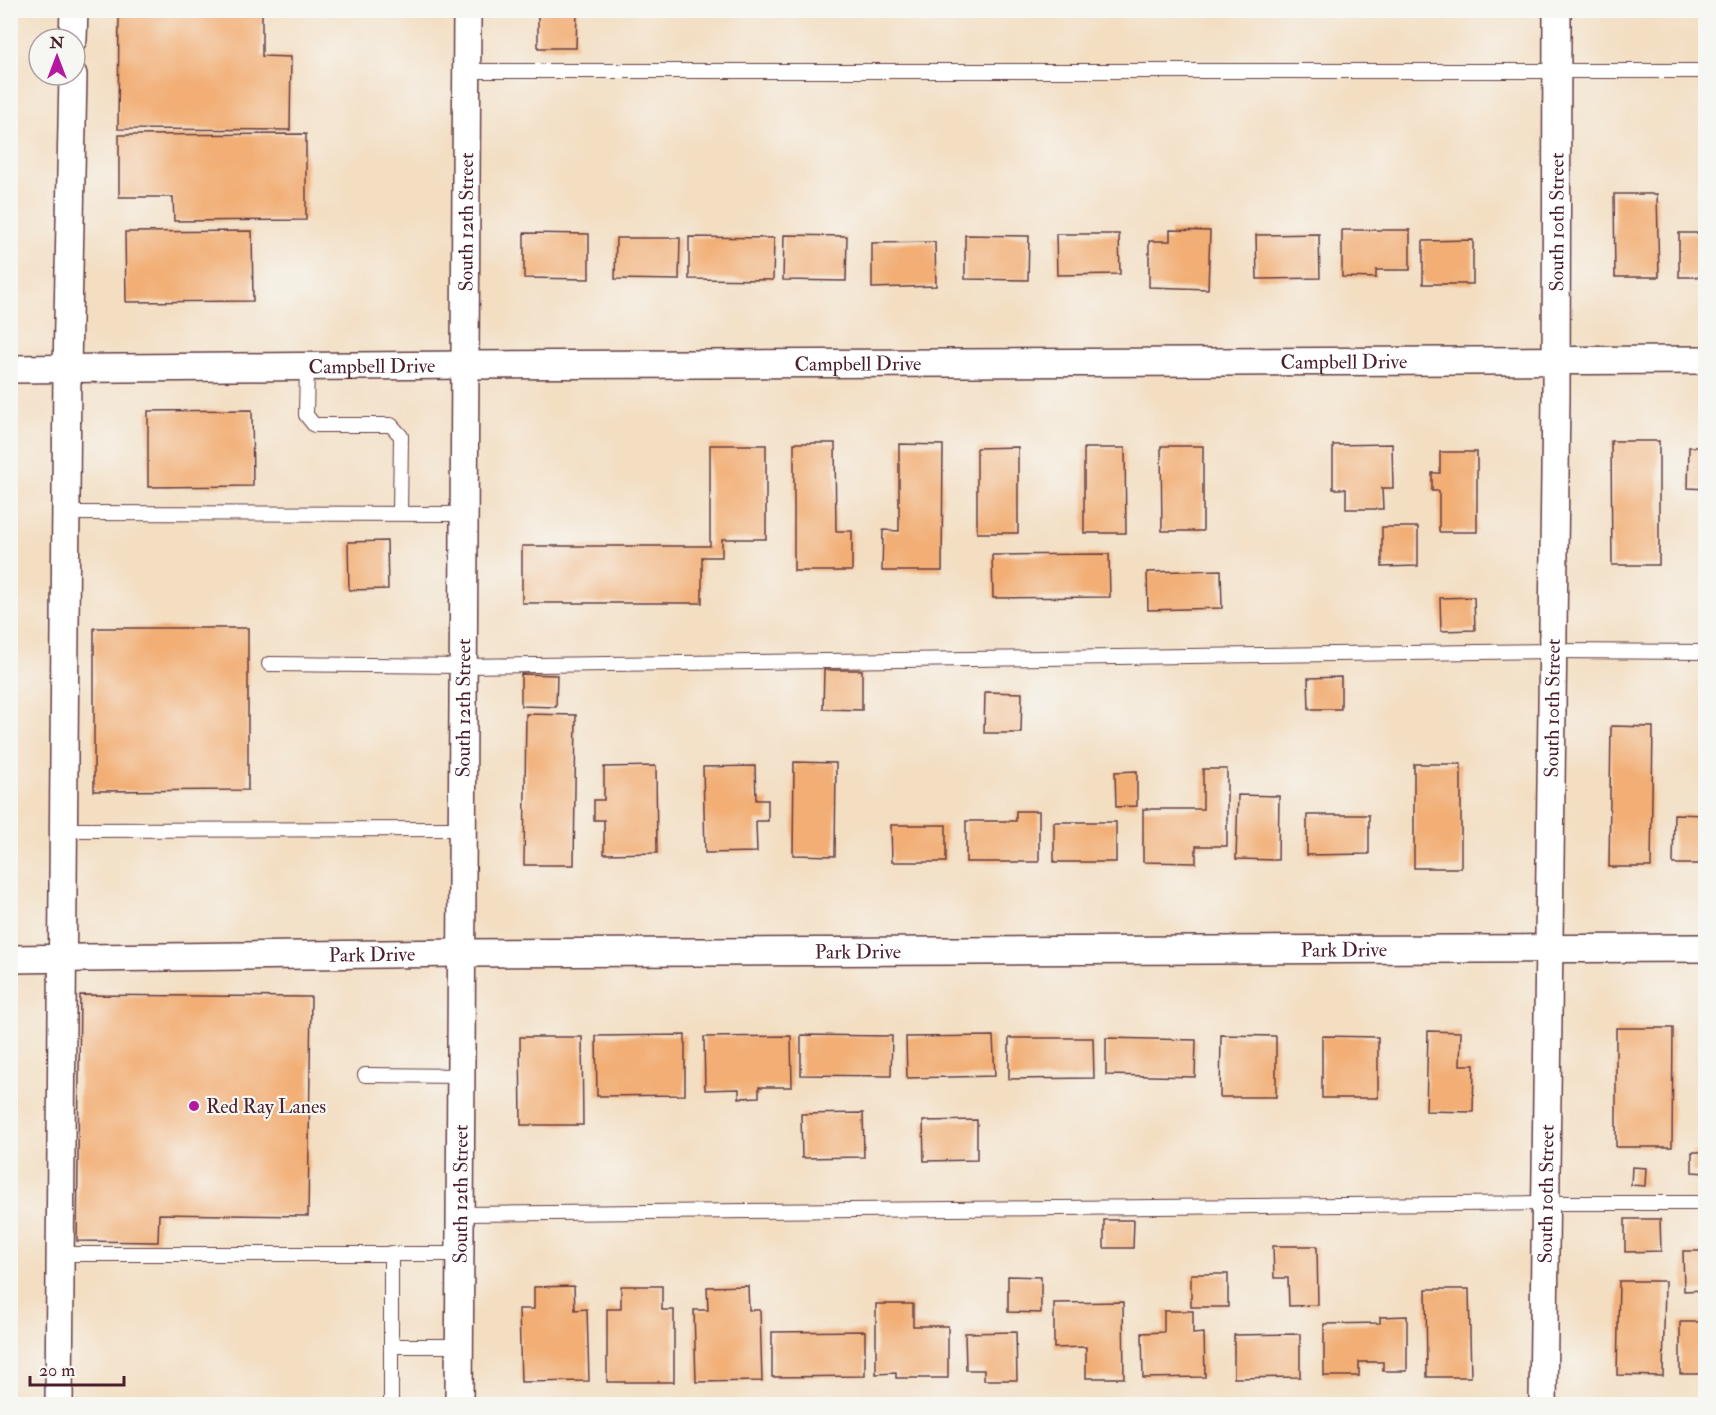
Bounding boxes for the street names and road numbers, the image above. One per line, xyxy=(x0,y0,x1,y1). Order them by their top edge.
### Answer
street label: South 12th Street xyxy=(453,152,479,292)
street label: South 10th Street xyxy=(1544,152,1570,292)
street label: Campbell Drive xyxy=(1280,349,1407,376)
street label: Campbell Drive xyxy=(794,351,921,378)
street label: Campbell Drive xyxy=(308,353,436,380)
street label: South 12th Street xyxy=(451,638,476,778)
street label: South 10th Street xyxy=(1539,638,1566,778)
street label: Park Drive xyxy=(1301,937,1387,963)
street label: Park Drive xyxy=(815,939,901,965)
street label: Park Drive xyxy=(329,942,415,968)
street label: South 12th Street xyxy=(448,1124,474,1264)
street label: South 10th Street xyxy=(1533,1124,1560,1264)

